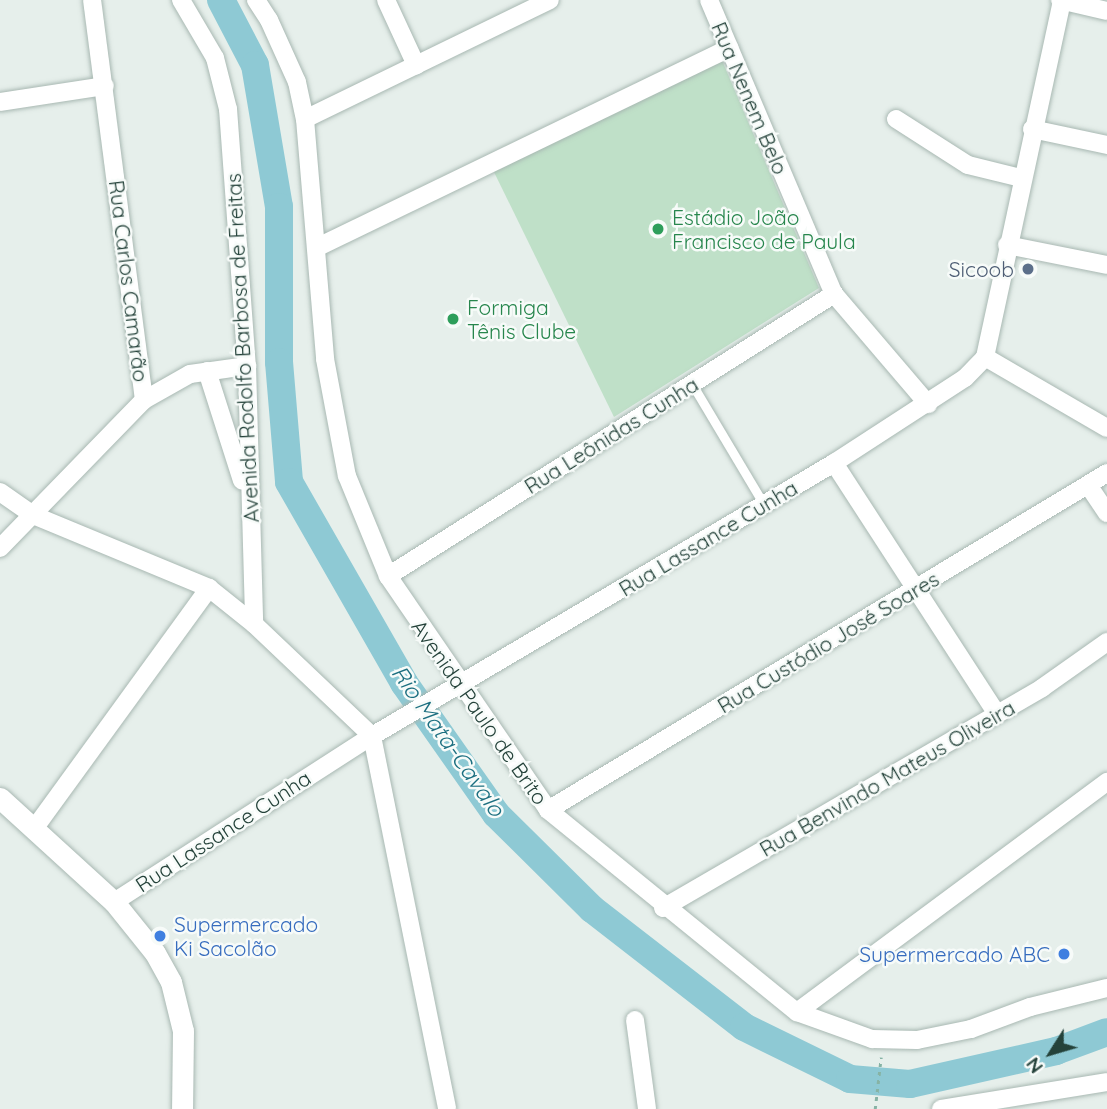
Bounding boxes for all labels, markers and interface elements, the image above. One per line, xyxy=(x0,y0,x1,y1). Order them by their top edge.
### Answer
street label: Rua Nenem Belo xyxy=(707,18,793,178)
street label: Avenida Rodolfo Barbosa de Freitas xyxy=(220,173,264,523)
street label: Rua Carlos Camarão xyxy=(104,179,154,383)
place label: Estádio João Francisco de Paula xyxy=(672,204,856,254)
marker: Estádio João Francisco de Paula xyxy=(650,221,666,237)
place label: Sicoob xyxy=(949,256,1014,282)
marker: Sicoob xyxy=(1020,261,1036,277)
place label: Formiga Tênis Clube xyxy=(467,294,576,344)
marker: Formiga Tênis Clube xyxy=(445,311,461,327)
street label: Rua Leônidas Cunha xyxy=(519,371,703,499)
street label: Rua Lassance Cunha xyxy=(614,475,802,601)
street label: Rua Custódio José Soares xyxy=(713,566,943,718)
street label: Avenida Paulo de Brito xyxy=(407,615,553,809)
water label: Rio Mata-Cavalo xyxy=(386,660,510,822)
street label: Rua Benvindo Mateus Oliveira xyxy=(755,694,1019,862)
street label: Rua Lassance Cunha xyxy=(131,765,315,897)
place label: Supermercado Ki Sacolão xyxy=(174,911,318,961)
marker: Supermercado Ki Sacolão xyxy=(152,928,168,944)
place label: Supermercado ABC xyxy=(859,941,1050,967)
marker: Supermercado ABC xyxy=(1056,946,1072,962)
north arrow xyxy=(1016,1018,1086,1088)
text: N xyxy=(1020,1053,1048,1078)

